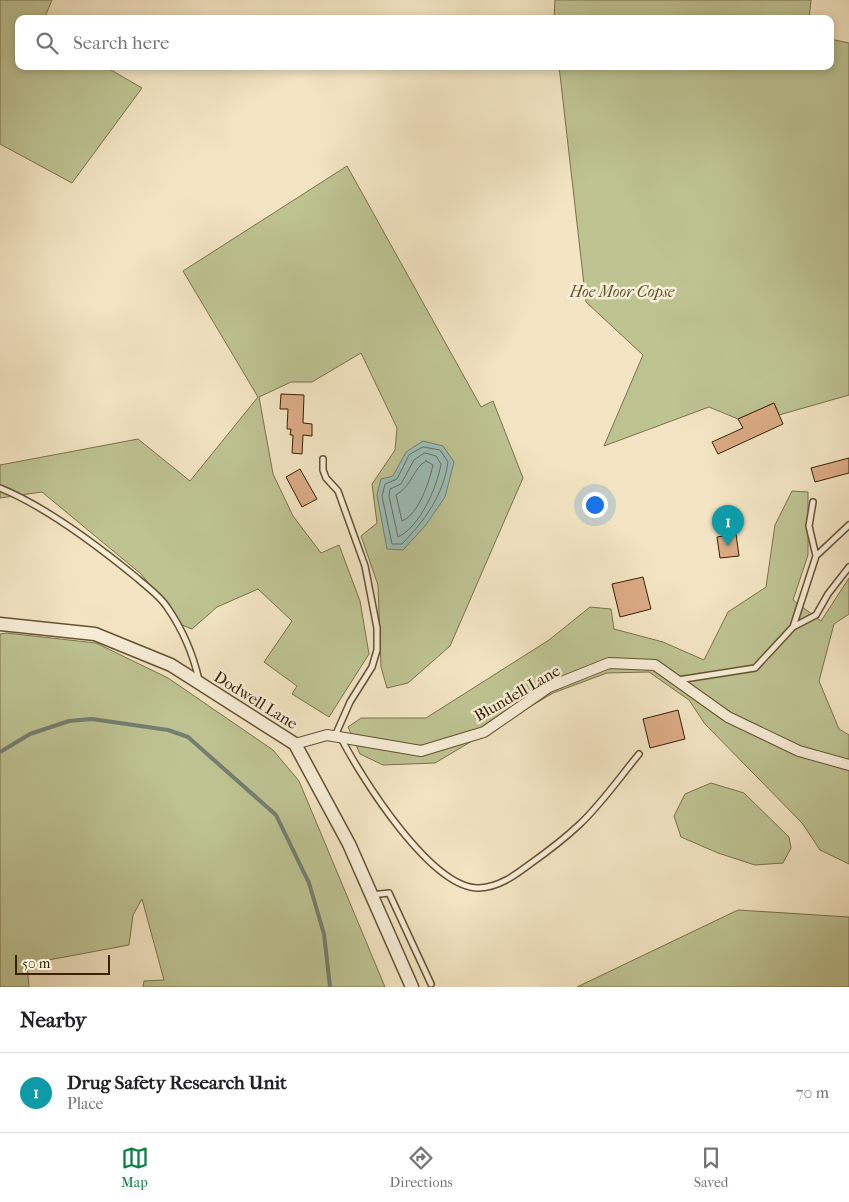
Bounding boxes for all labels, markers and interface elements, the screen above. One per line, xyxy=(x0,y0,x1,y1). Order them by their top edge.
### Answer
search box xyxy=(15,15,834,70)
icon: search xyxy=(33,29,61,57)
text: Search here xyxy=(73,32,169,54)
park label: Hoe Moor Copse xyxy=(569,282,675,301)
your location xyxy=(582,492,608,518)
pin: 1 xyxy=(712,505,744,546)
street label: Blundell Lane xyxy=(471,661,563,725)
street label: Dodwell Lane xyxy=(211,667,301,733)
scale bar xyxy=(15,952,110,975)
text: 50 m xyxy=(22,955,50,972)
text: Nearby xyxy=(20,1008,86,1032)
text: Drug Safety Research Unit xyxy=(67,1072,287,1094)
text: 1 xyxy=(33,1083,39,1102)
text: 70 m xyxy=(796,1083,829,1102)
text: Place xyxy=(67,1094,103,1113)
tab: Map xyxy=(121,1144,149,1191)
tab: Directions xyxy=(390,1144,453,1191)
tab: Saved xyxy=(694,1144,728,1191)

